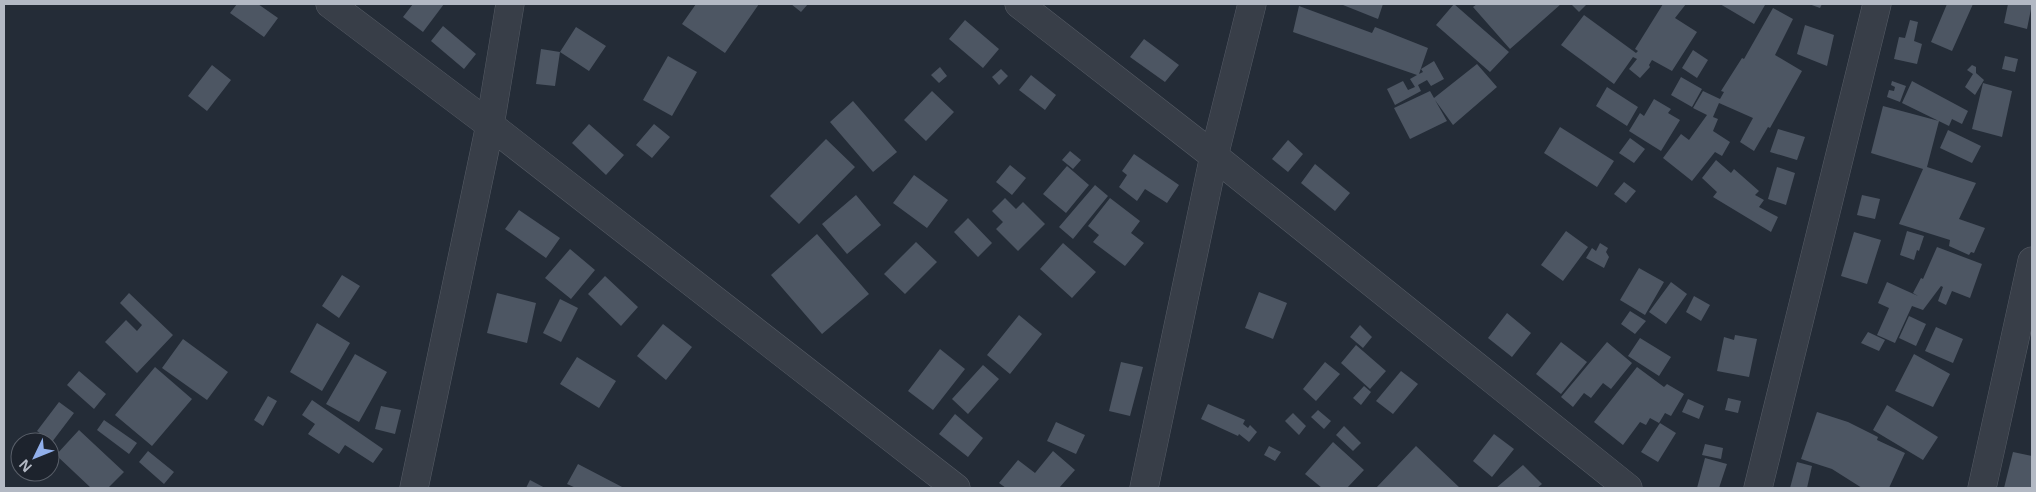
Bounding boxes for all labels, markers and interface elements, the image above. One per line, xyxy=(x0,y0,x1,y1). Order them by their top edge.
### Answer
north arrow xyxy=(10,432,60,482)
text: N xyxy=(14,456,36,477)

